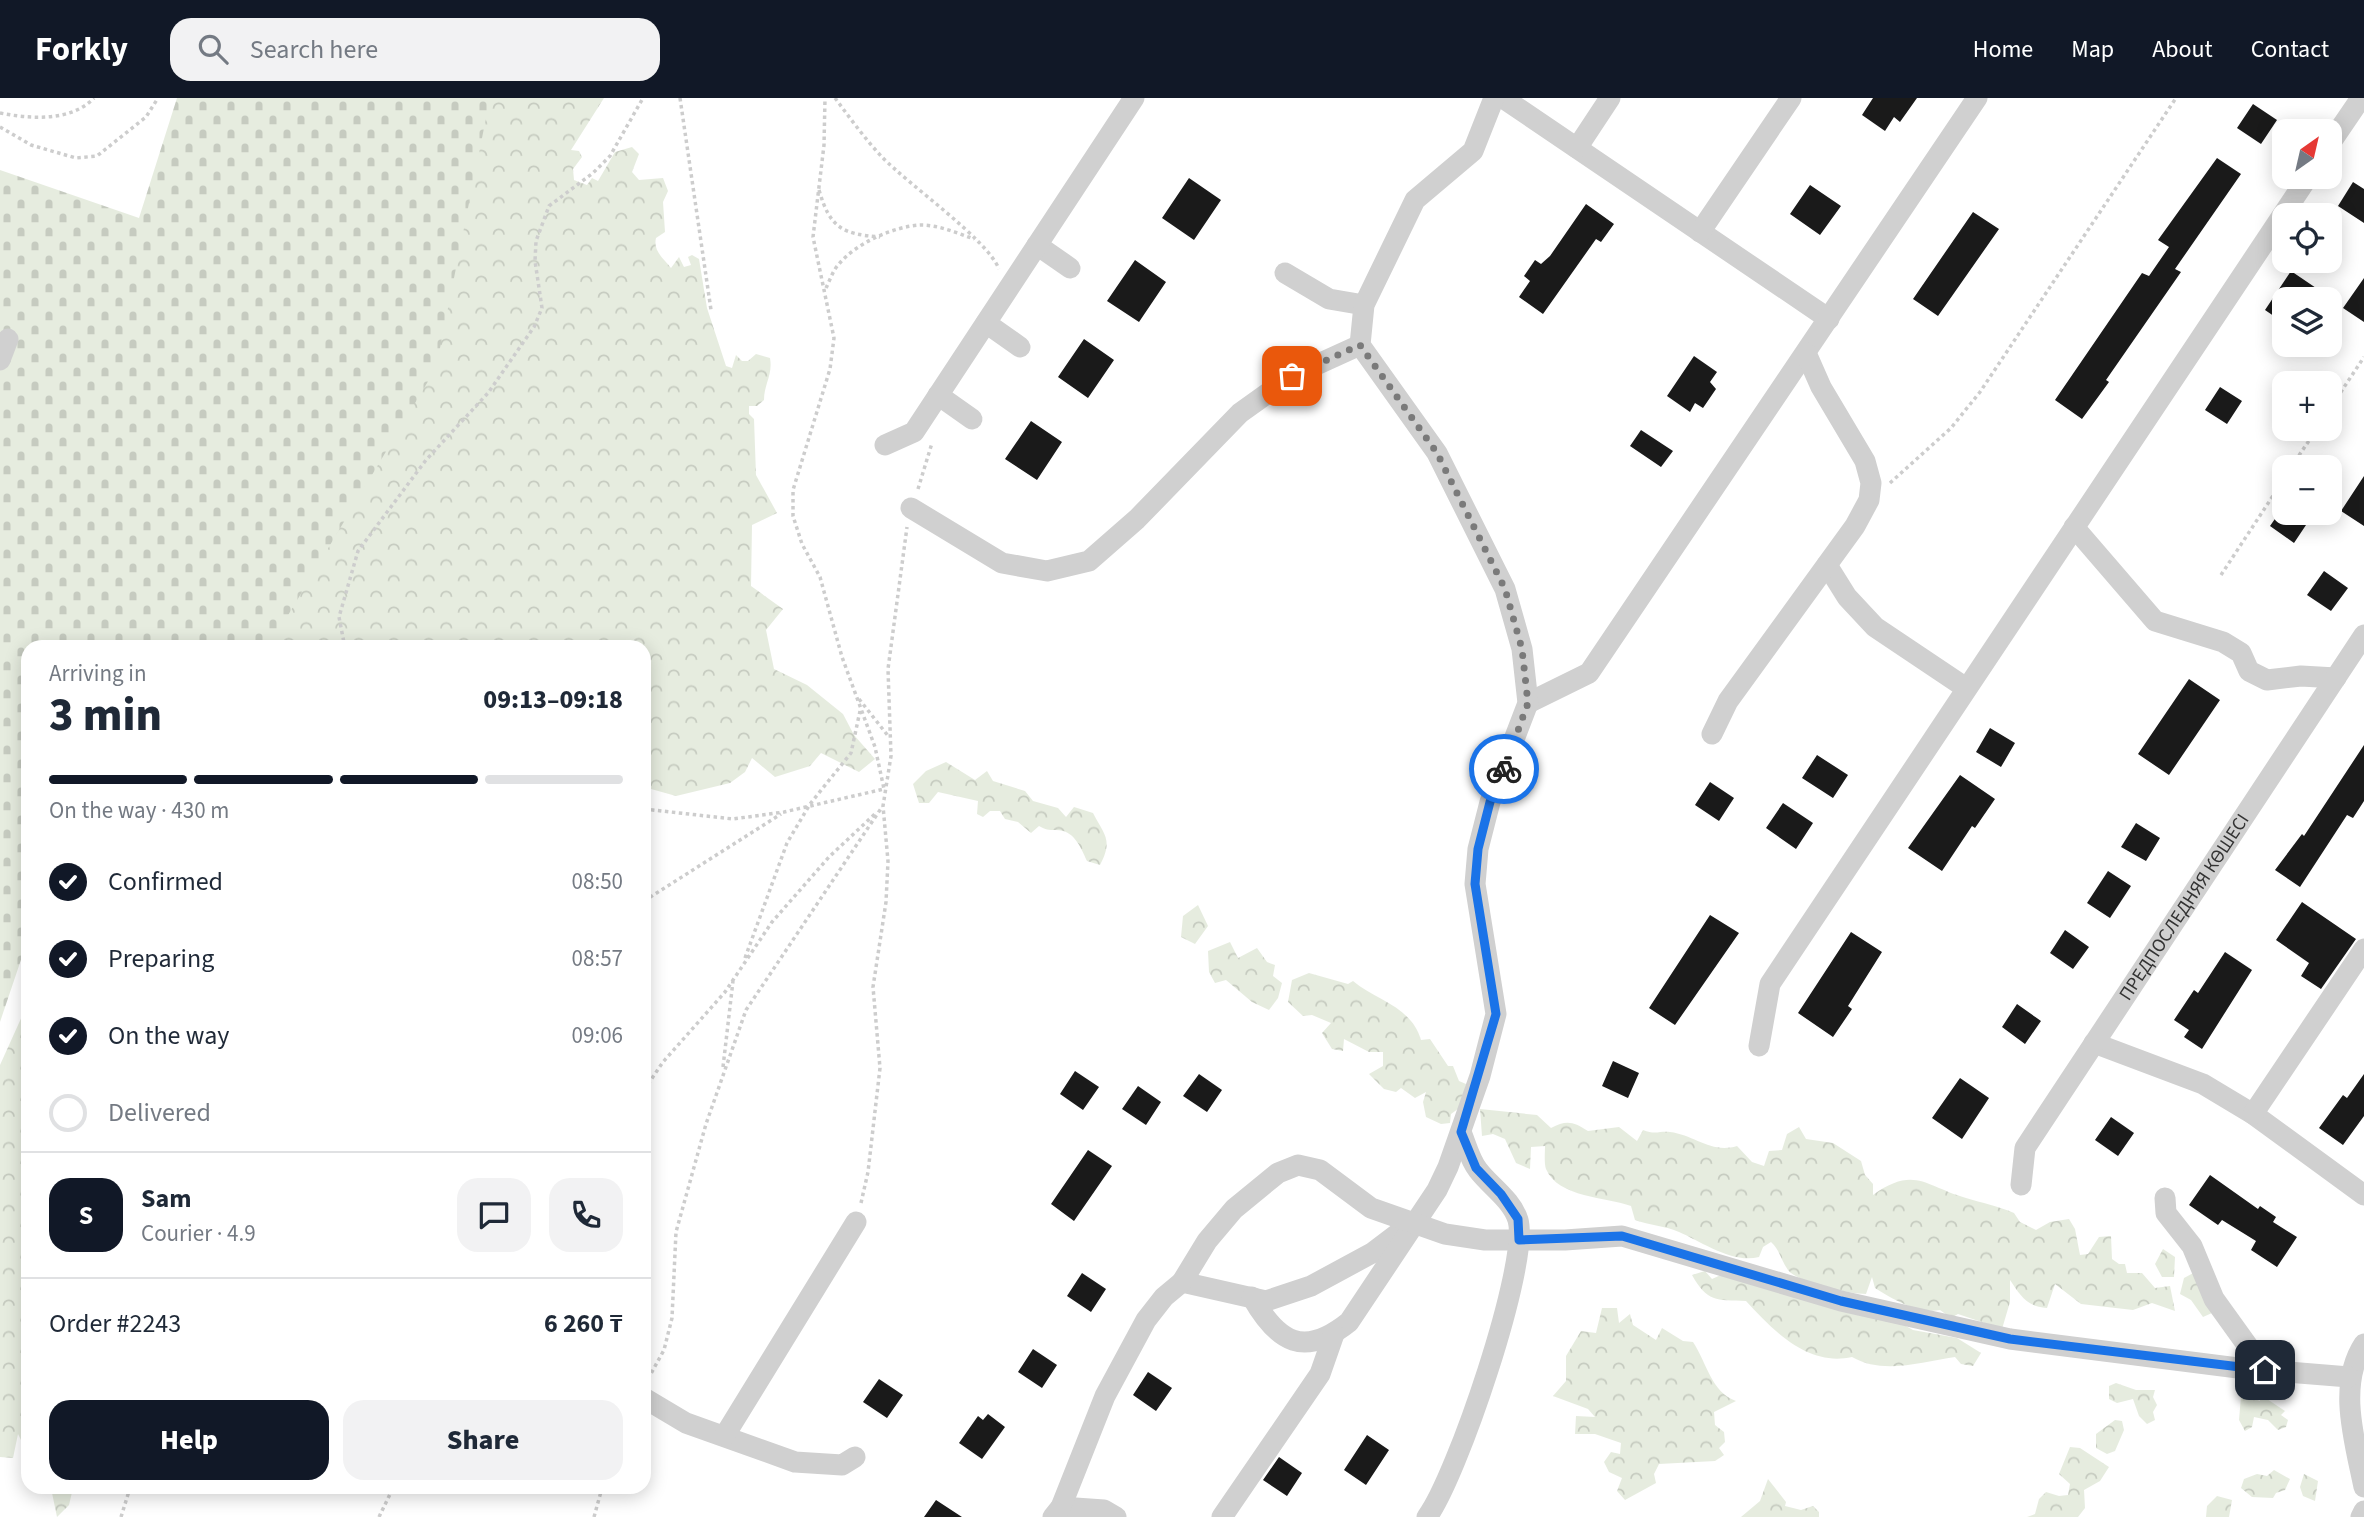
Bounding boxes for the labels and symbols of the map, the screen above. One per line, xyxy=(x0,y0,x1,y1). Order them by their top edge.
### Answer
north arrow xyxy=(2272,119,2342,189)
pin xyxy=(1262,346,1322,406)
courier xyxy=(1469,734,1539,804)
street label: ПРЕДПОСЛЕДНЯЯ КӨШЕСІ xyxy=(2113,808,2256,1006)
pin xyxy=(2235,1340,2295,1400)

